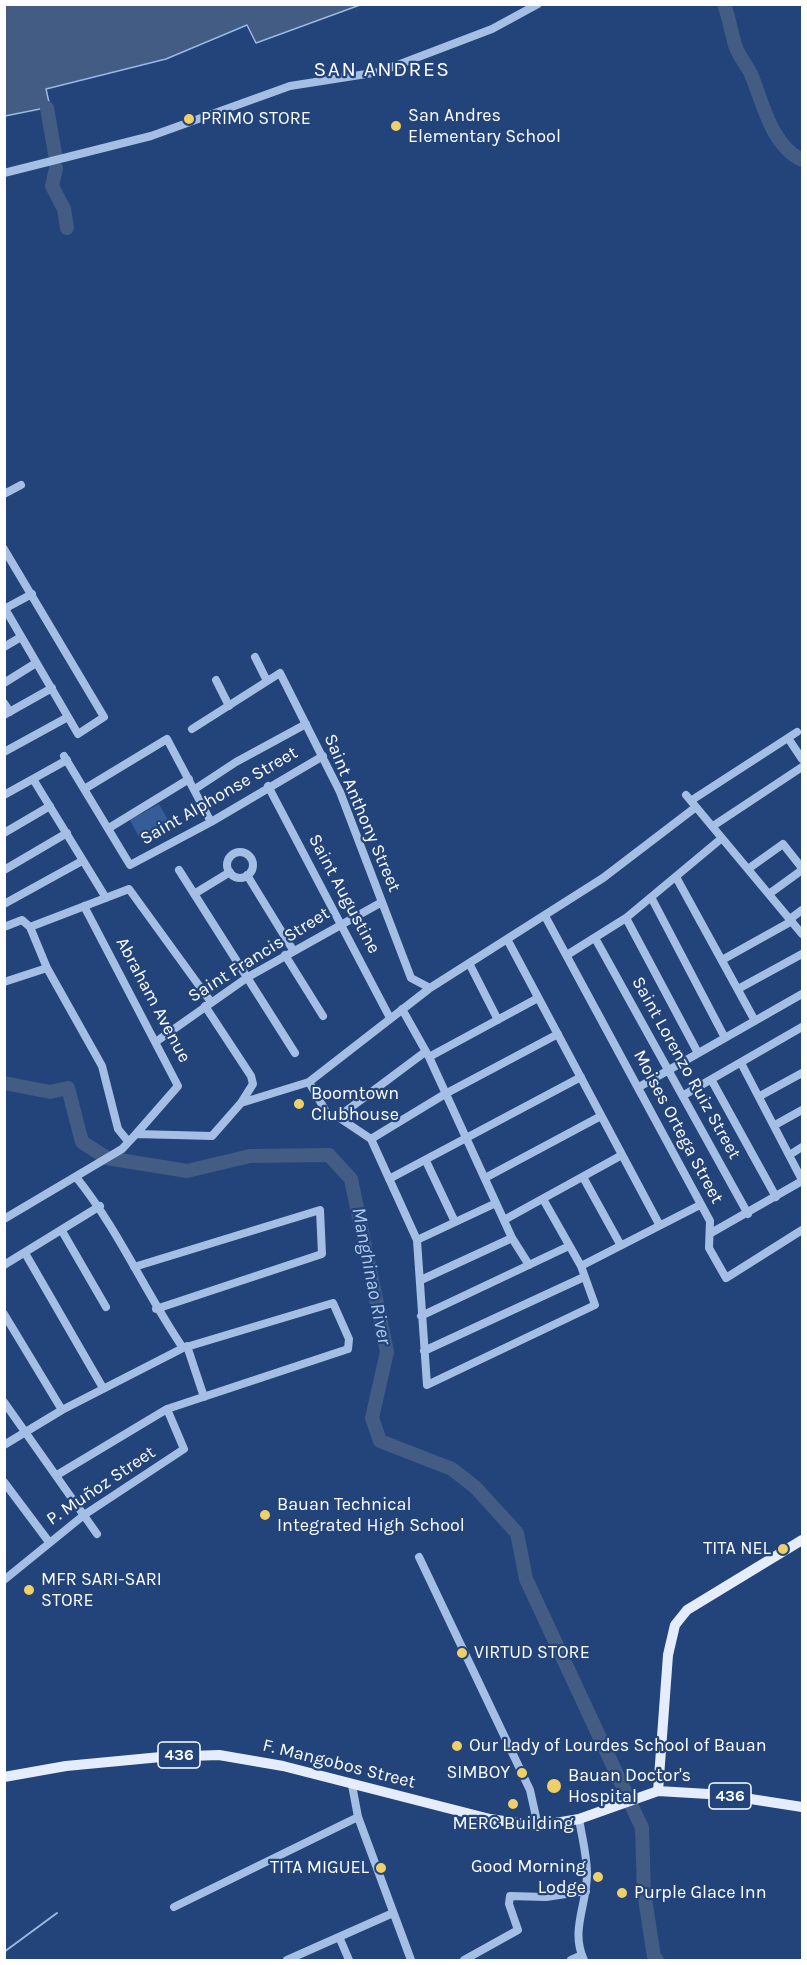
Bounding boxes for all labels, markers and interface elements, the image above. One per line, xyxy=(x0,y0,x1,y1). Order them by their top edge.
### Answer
district label: SAN ANDRES xyxy=(314,57,450,83)
place label: San Andres Elementary School xyxy=(408,105,561,148)
place label: PRIMO STORE xyxy=(201,108,311,130)
marker: PRIMO STORE xyxy=(182,112,196,126)
marker: San Andres Elementary School xyxy=(389,119,403,133)
street label: Saint Anthony Street xyxy=(319,731,405,895)
street label: Saint Alphonse Street xyxy=(137,742,301,850)
street label: Saint Augustine xyxy=(303,831,385,957)
street label: Saint Francis Street xyxy=(184,903,334,1007)
street label: Abraham Avenue xyxy=(111,934,195,1066)
street label: Saint Lorenzo Ruiz Street xyxy=(627,973,745,1163)
street label: Moises Ortega Street xyxy=(628,1047,728,1207)
place label: Boomtown Clubhouse xyxy=(311,1083,399,1126)
marker: Boomtown Clubhouse xyxy=(292,1097,306,1111)
water label: Manghinao River xyxy=(346,1205,396,1347)
street label: P. Muñoz Street xyxy=(43,1442,159,1530)
place label: Bauan Technical Integrated High School xyxy=(277,1494,465,1537)
marker: Bauan Technical Integrated High School xyxy=(258,1508,272,1522)
place label: TITA NEL xyxy=(703,1538,771,1560)
marker: TITA NEL xyxy=(776,1542,790,1556)
place label: MFR SARI-SARI STORE xyxy=(41,1569,162,1612)
marker: MFR SARI-SARI STORE xyxy=(22,1583,36,1597)
place label: VIRTUD STORE xyxy=(474,1642,590,1664)
marker: VIRTUD STORE xyxy=(455,1646,469,1660)
street label: F. Mangobos Street xyxy=(260,1735,418,1793)
place label: Our Lady of Lourdes School of Bauan xyxy=(469,1735,767,1757)
marker: Our Lady of Lourdes School of Bauan xyxy=(450,1739,464,1753)
road number: 436 xyxy=(158,1742,200,1768)
place label: SIMBOY xyxy=(446,1762,510,1784)
place label: Bauan Doctor's Hospital xyxy=(568,1765,691,1808)
marker: SIMBOY xyxy=(515,1766,529,1780)
marker: Bauan Doctor's Hospital xyxy=(545,1777,563,1795)
road number: 436 xyxy=(709,1783,751,1809)
marker: MERC Building xyxy=(506,1797,520,1811)
place label: MERC Building xyxy=(452,1813,574,1835)
place label: Good Morning Lodge xyxy=(471,1856,586,1898)
place label: TITA MIGUEL xyxy=(270,1857,369,1879)
marker: TITA MIGUEL xyxy=(374,1861,388,1875)
marker: Good Morning Lodge xyxy=(591,1870,605,1884)
place label: Purple Glace Inn xyxy=(634,1882,767,1904)
marker: Purple Glace Inn xyxy=(615,1886,629,1900)

